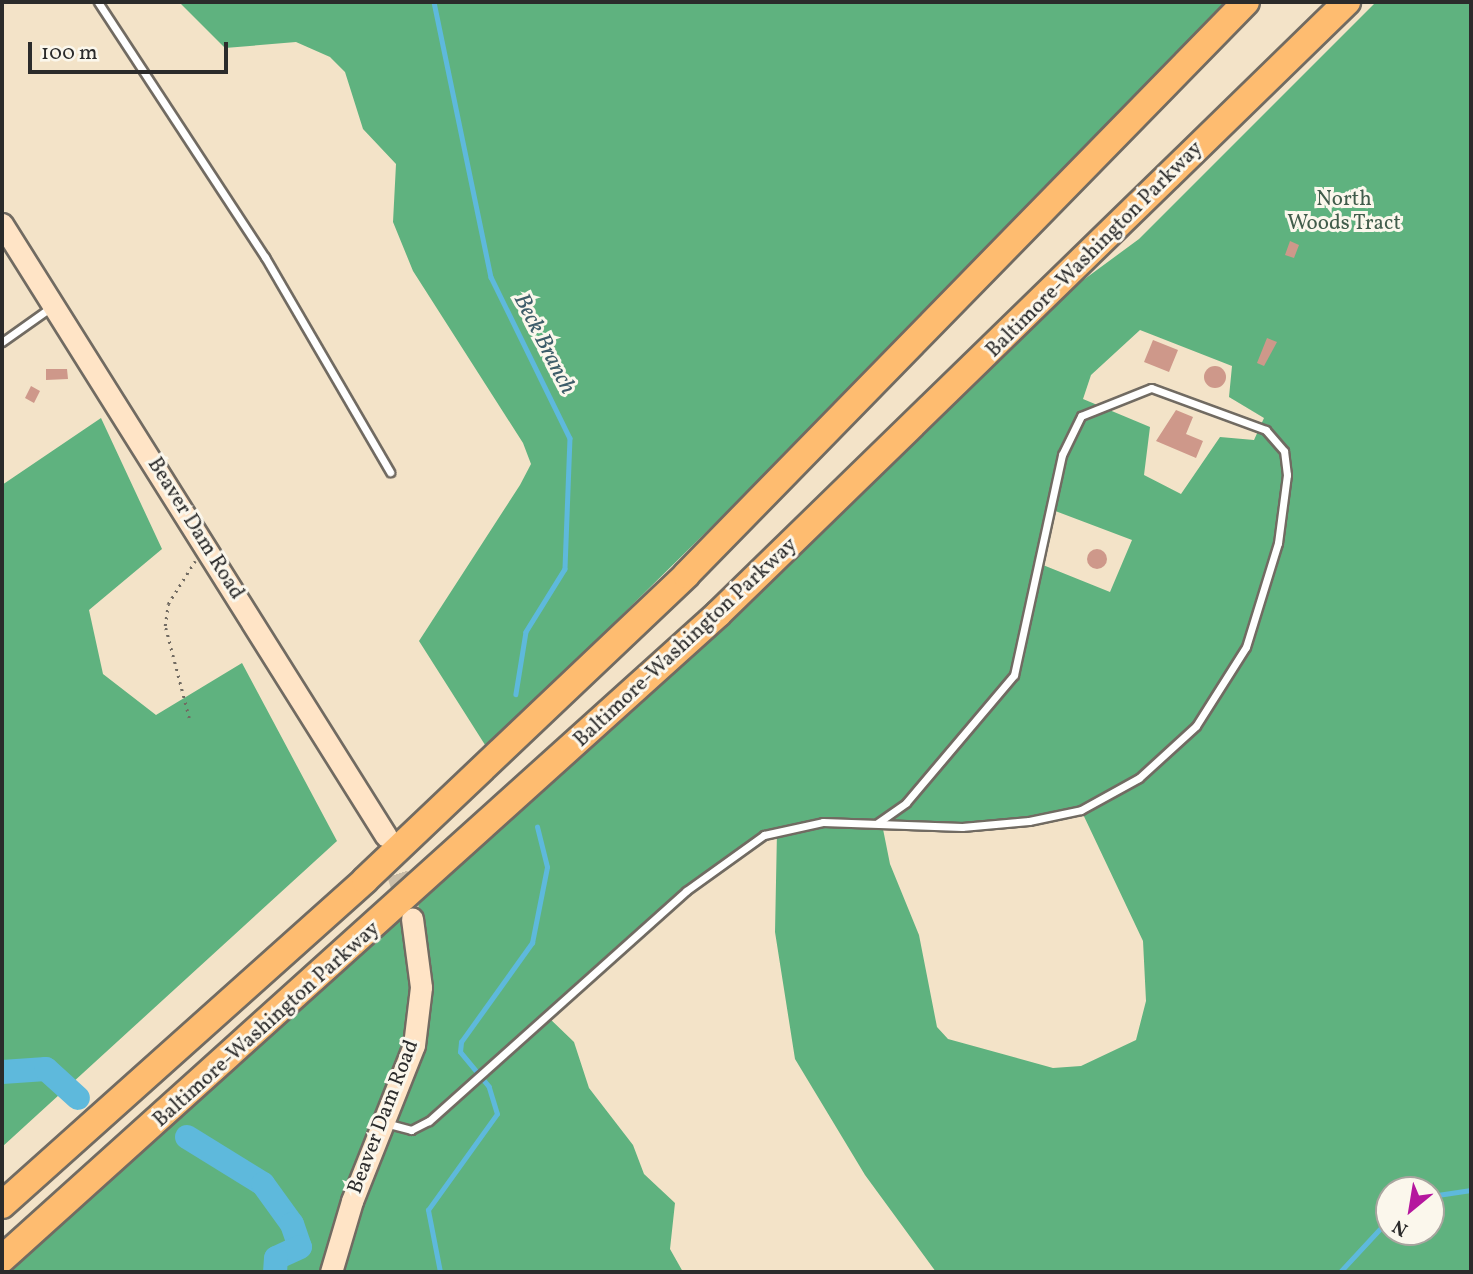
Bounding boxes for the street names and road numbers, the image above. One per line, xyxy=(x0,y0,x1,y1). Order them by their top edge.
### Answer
street label: Baltimore-Washington Parkway xyxy=(981,136,1209,364)
street label: Beaver Dam Road xyxy=(141,453,249,605)
street label: Baltimore-Washington Parkway xyxy=(569,533,803,753)
street label: Baltimore-Washington Parkway xyxy=(149,917,385,1133)
street label: Beaver Dam Road xyxy=(343,1037,425,1197)

